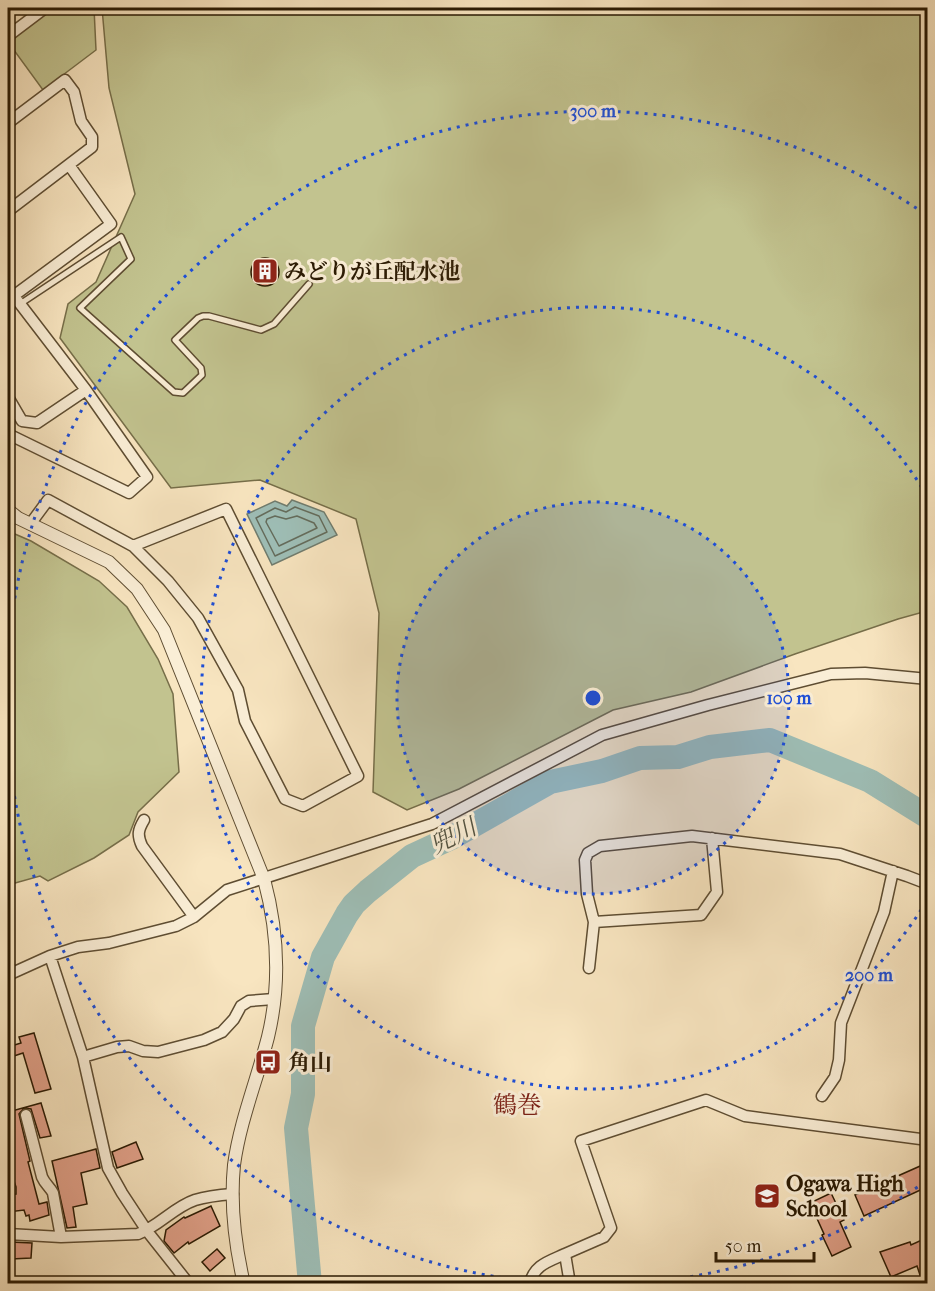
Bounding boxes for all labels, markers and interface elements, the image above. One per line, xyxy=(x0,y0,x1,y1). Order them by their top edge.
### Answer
text: 300 m xyxy=(570,101,617,122)
building icon: みどりが丘配水池 xyxy=(250,256,280,286)
place label: みどりが丘配水池 xyxy=(284,259,460,285)
centre of rings xyxy=(583,688,603,708)
text: 100 m xyxy=(766,688,813,709)
water label: 兜川 xyxy=(425,811,483,859)
text: 200 m xyxy=(845,965,894,986)
bus stop icon: 角山 xyxy=(253,1047,283,1077)
place label: 角山 xyxy=(288,1050,332,1076)
district label: 鶴巻 xyxy=(493,1091,541,1119)
place label: Ogawa High School xyxy=(786,1171,904,1222)
school or university icon: Ogawa High School xyxy=(752,1181,782,1211)
scale bar xyxy=(716,1225,814,1263)
text: 50 m xyxy=(725,1236,762,1257)

